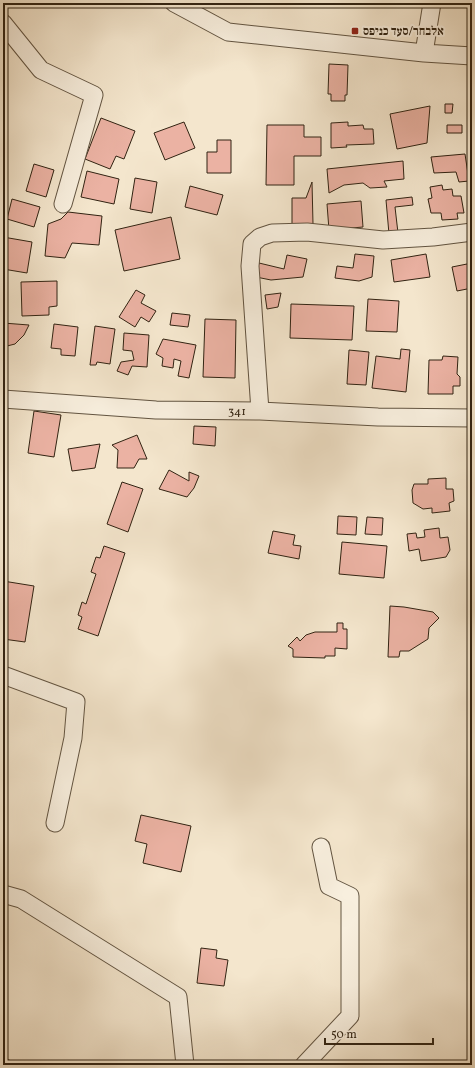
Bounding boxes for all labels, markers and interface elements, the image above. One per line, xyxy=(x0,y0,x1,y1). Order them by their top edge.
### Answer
place label: אלבחר/סעד כניפס xyxy=(363,24,444,40)
marker: אלבחר/סעד כניפס xyxy=(350,26,360,36)
street label: 341 xyxy=(228,404,246,420)
scale bar xyxy=(325,1020,433,1046)
text: 50 m xyxy=(331,1027,357,1043)

